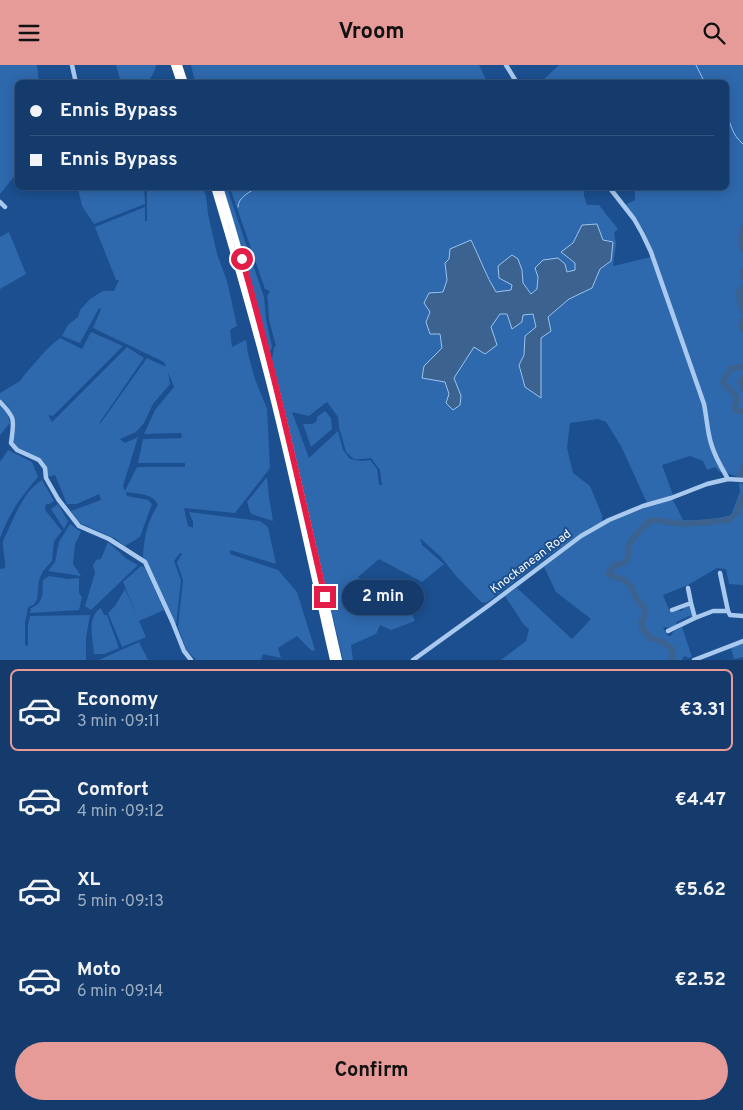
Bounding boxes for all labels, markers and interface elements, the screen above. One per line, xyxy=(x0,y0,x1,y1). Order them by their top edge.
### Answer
icon: menu xyxy=(15,19,43,47)
text: Vroom xyxy=(338,19,405,46)
icon: search xyxy=(700,19,728,47)
text: Ennis Bypass xyxy=(60,99,178,123)
text: Ennis Bypass xyxy=(60,148,178,172)
route start xyxy=(231,248,253,270)
street label: Knockanean Road xyxy=(487,526,575,598)
callout: 2 min xyxy=(342,579,425,615)
route end xyxy=(314,586,336,608)
text: 2 min xyxy=(362,587,404,607)
icon: car xyxy=(17,688,62,733)
text: Economy xyxy=(77,688,158,712)
text: €3.31 xyxy=(679,698,726,722)
text: 3 min · 09:11 xyxy=(77,712,160,732)
icon: car xyxy=(17,778,62,823)
text: Comfort xyxy=(77,778,149,802)
text: €4.47 xyxy=(675,788,726,812)
text: 4 min · 09:12 xyxy=(77,802,164,822)
icon: car xyxy=(17,868,62,913)
text: XL xyxy=(77,868,100,892)
text: €5.62 xyxy=(674,878,726,902)
text: 5 min · 09:13 xyxy=(77,892,164,912)
icon: car xyxy=(17,958,62,1003)
text: Moto xyxy=(77,958,121,982)
text: €2.52 xyxy=(674,968,726,992)
text: 6 min · 09:14 xyxy=(77,982,163,1002)
button: Confirm xyxy=(15,1042,728,1100)

